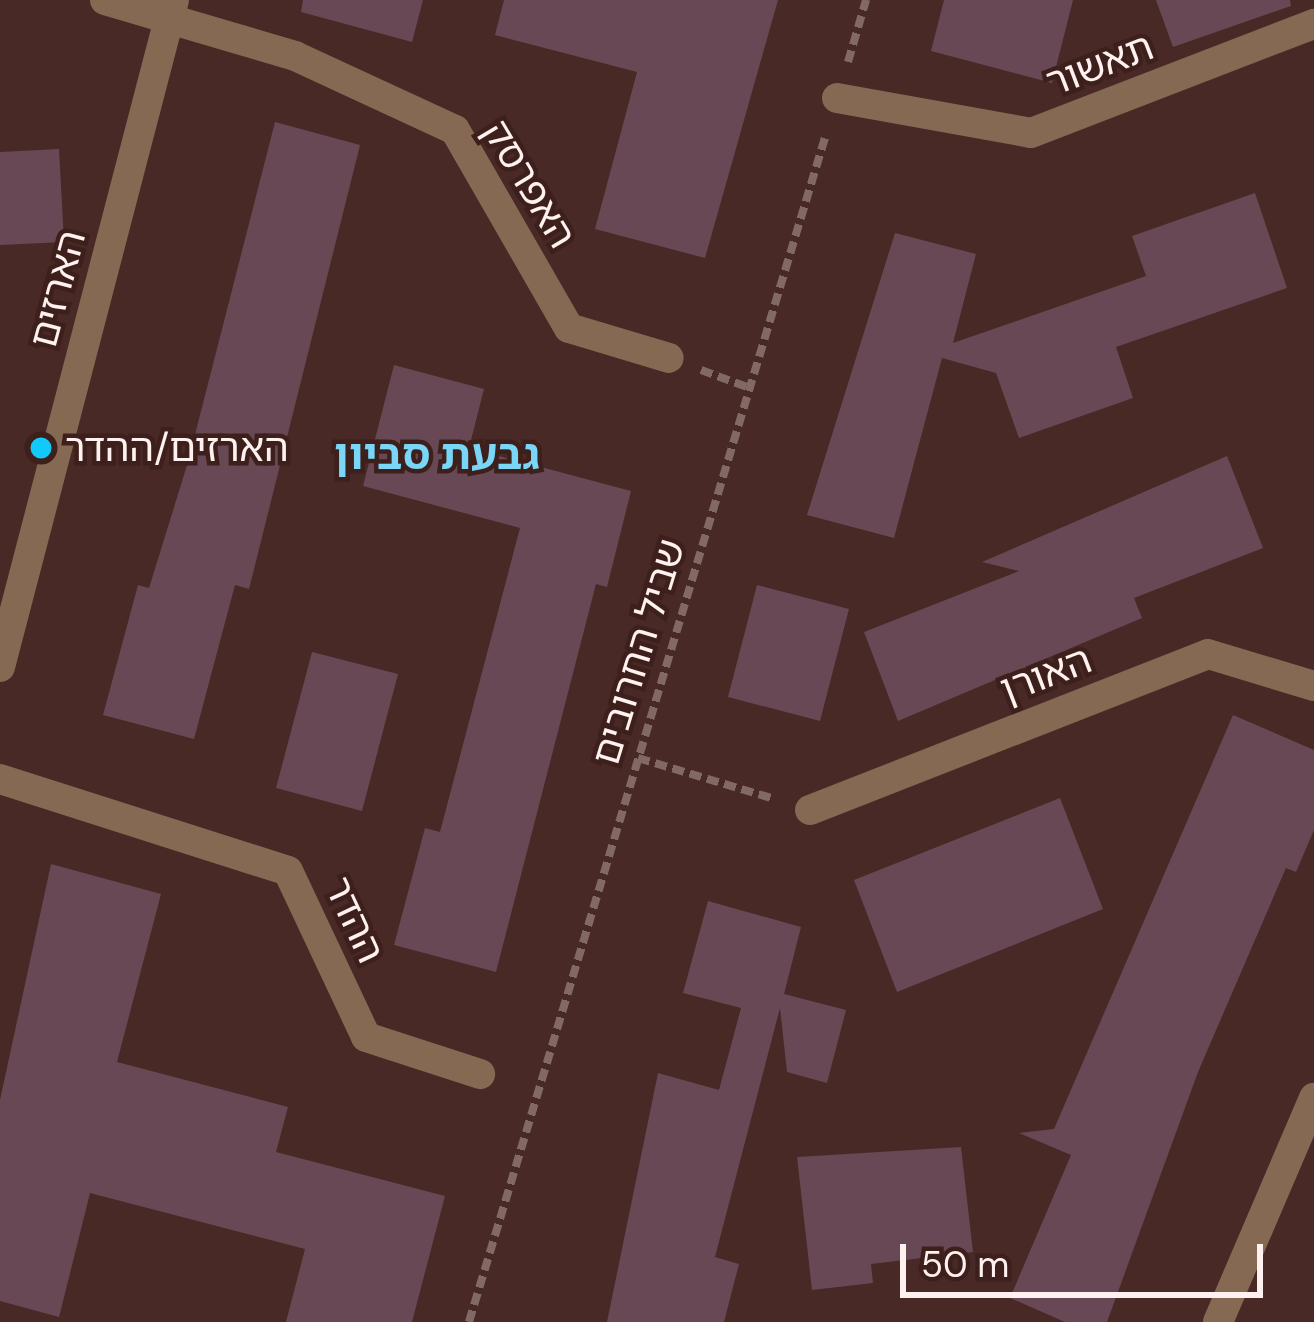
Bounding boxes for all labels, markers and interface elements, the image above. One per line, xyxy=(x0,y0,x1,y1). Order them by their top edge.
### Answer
street label: תאשור xyxy=(1040,23,1160,107)
street label: האפרסק xyxy=(473,111,585,257)
street label: הארזים xyxy=(20,225,96,353)
place label: הארזים/ההדר xyxy=(65,425,289,471)
district label: גבעת סביון xyxy=(334,430,540,480)
marker: הארזים/ההדר xyxy=(28,435,54,461)
street label: שביל החרובים xyxy=(582,533,696,771)
street label: האורן xyxy=(994,636,1098,714)
street label: ההדר xyxy=(314,870,394,970)
scale bar xyxy=(906,1220,1269,1294)
text: 50 m xyxy=(921,1241,1009,1288)

